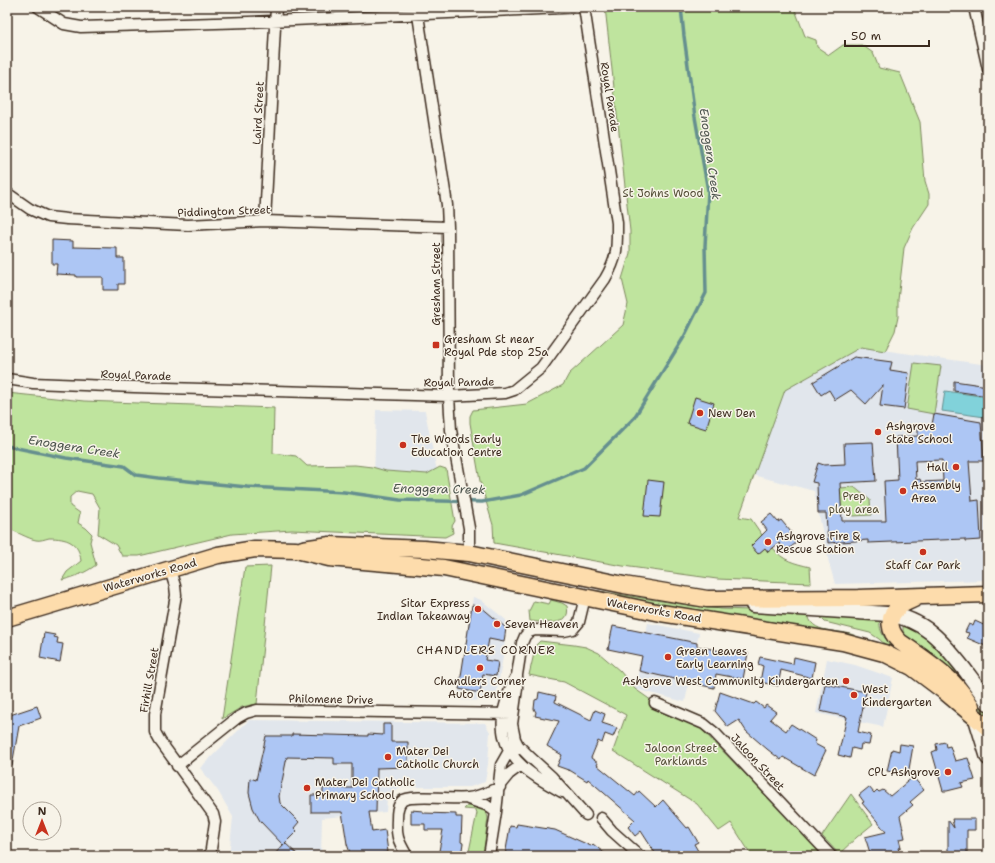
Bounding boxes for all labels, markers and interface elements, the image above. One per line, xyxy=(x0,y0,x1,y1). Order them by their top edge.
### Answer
scale bar xyxy=(845,22,929,48)
text: 50 m xyxy=(851,28,881,44)
street label: Royal Parade xyxy=(597,61,622,133)
street label: Laird Street xyxy=(249,81,268,145)
water label: Enoggera Creek xyxy=(696,107,724,201)
park label: St Johns Wood xyxy=(623,186,703,201)
street label: Piddington Street xyxy=(177,202,271,221)
street label: Gresham Street xyxy=(429,242,444,326)
place label: Gresham St near Royal Pde stop 25a xyxy=(444,332,548,360)
marker: Gresham St near Royal Pde stop 25a xyxy=(431,340,441,350)
street label: Royal Parade xyxy=(100,367,172,384)
street label: Royal Parade xyxy=(423,374,495,391)
place label: New Den xyxy=(708,406,756,421)
marker: New Den xyxy=(695,408,705,418)
place label: Ashgrove State School xyxy=(886,419,953,447)
marker: Ashgrove State School xyxy=(873,427,883,437)
water label: Enoggera Creek xyxy=(27,432,121,462)
place label: The Woods Early Education Centre xyxy=(411,432,502,460)
marker: The Woods Early Education Centre xyxy=(398,440,408,450)
place label: Hall xyxy=(927,460,949,475)
marker: Hall xyxy=(951,462,961,472)
place label: Assembly Area xyxy=(911,478,961,506)
water label: Enoggera Creek xyxy=(393,480,485,498)
marker: Assembly Area xyxy=(898,486,908,496)
park label: Prep play area xyxy=(829,489,879,517)
place label: Ashgrove Fire & Rescue Station xyxy=(776,529,860,557)
marker: Ashgrove Fire & Rescue Station xyxy=(763,537,773,547)
marker: Staff Car Park xyxy=(918,547,928,557)
street label: Waterworks Road xyxy=(102,555,198,596)
place label: Staff Car Park xyxy=(885,558,961,573)
street label: Waterworks Road xyxy=(605,595,703,626)
place label: Sitar Express Indian Takeaway xyxy=(377,596,470,624)
marker: Sitar Express Indian Takeaway xyxy=(473,604,483,614)
place label: Seven Heaven xyxy=(505,617,579,632)
marker: Seven Heaven xyxy=(492,619,502,629)
district label: CHANDLERS CORNER xyxy=(417,642,556,658)
place label: Green Leaves Early Learning xyxy=(676,644,754,672)
street label: Firhill Street xyxy=(136,646,163,714)
marker: Green Leaves Early Learning xyxy=(663,652,673,662)
marker: Chandlers Corner Auto Centre xyxy=(475,663,485,673)
place label: Chandlers Corner Auto Centre xyxy=(434,674,526,702)
place label: Ashgrove West Community Kindergarten xyxy=(622,674,838,689)
marker: Ashgrove West Community Kindergarten xyxy=(841,676,851,686)
place label: West Kindergarten xyxy=(862,682,932,710)
marker: West Kindergarten xyxy=(849,690,859,700)
street label: Philomene Drive xyxy=(288,691,374,708)
street label: Jaloon Street xyxy=(727,731,788,794)
park label: Jaloon Street Parklands xyxy=(645,741,717,769)
place label: Mater Dei Catholic Church xyxy=(396,744,479,772)
marker: Mater Dei Catholic Church xyxy=(383,752,393,762)
place label: CPL Ashgrove xyxy=(868,765,940,780)
marker: CPL Ashgrove xyxy=(943,767,953,777)
place label: Mater Dei Catholic Primary School xyxy=(315,775,415,803)
marker: Mater Dei Catholic Primary School xyxy=(302,783,312,793)
north arrow xyxy=(22,801,62,841)
text: N xyxy=(38,804,47,819)

